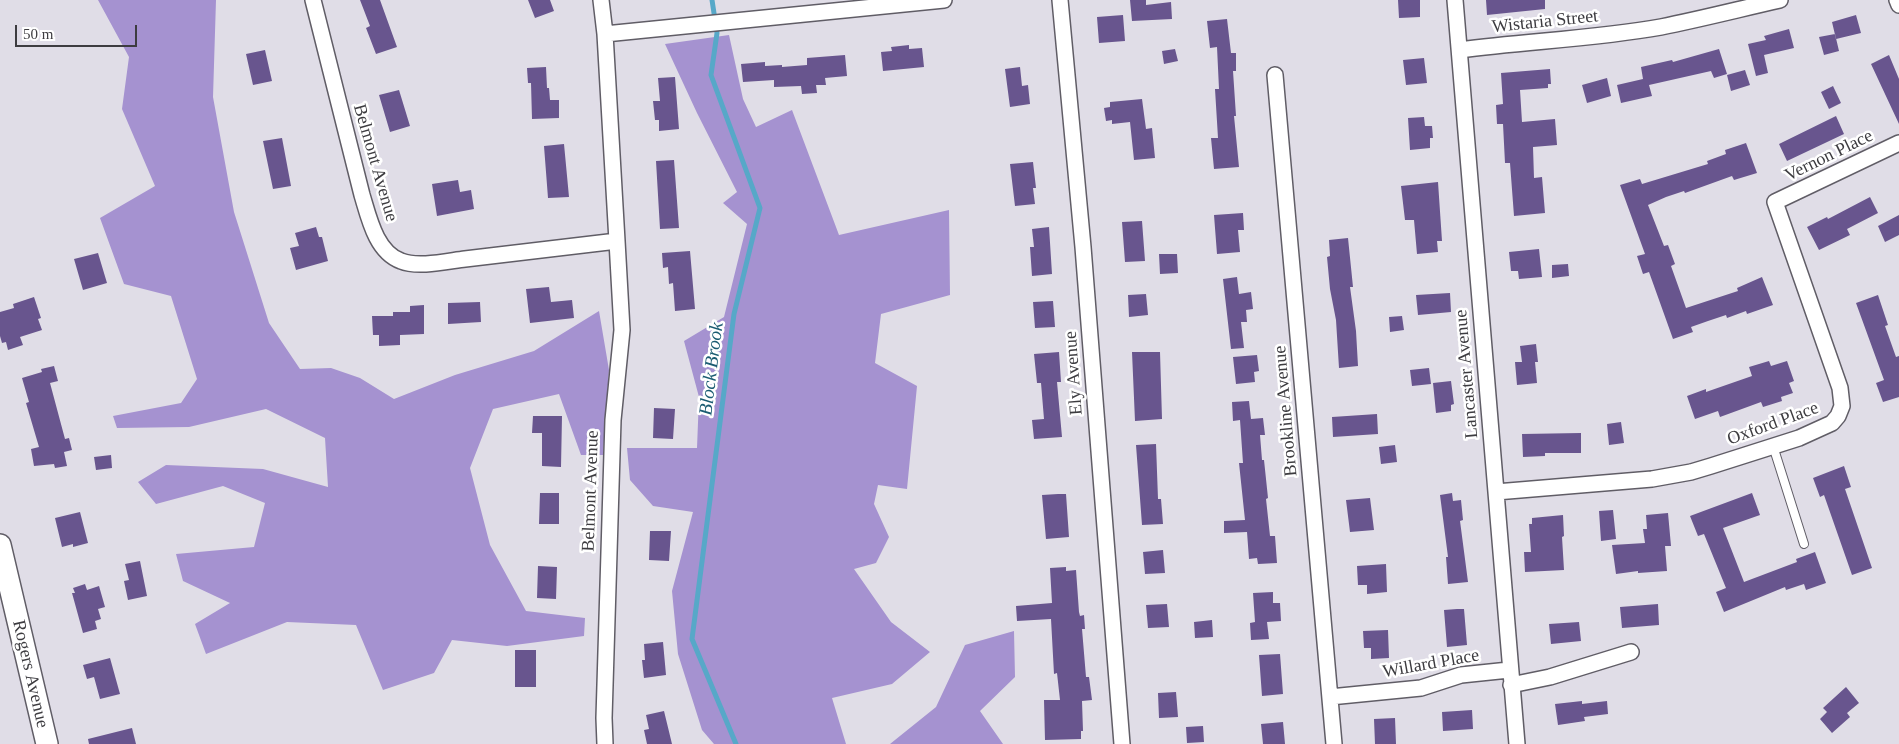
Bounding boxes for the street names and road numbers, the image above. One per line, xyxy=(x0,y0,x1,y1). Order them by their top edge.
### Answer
street label: Wistaria Street xyxy=(1491,6,1599,38)
street label: Belmont Avenue xyxy=(348,102,402,224)
street label: Vernon Place xyxy=(1781,125,1877,187)
street label: Lancaster Avenue xyxy=(1451,309,1483,439)
street label: Ely Avenue xyxy=(1060,330,1088,416)
street label: Brookline Avenue xyxy=(1270,345,1302,477)
street label: Oxford Place xyxy=(1724,398,1822,450)
street label: Belmont Avenue xyxy=(578,430,604,552)
street label: Rogers Avenue xyxy=(7,618,53,730)
street label: Willard Place xyxy=(1381,645,1481,683)

